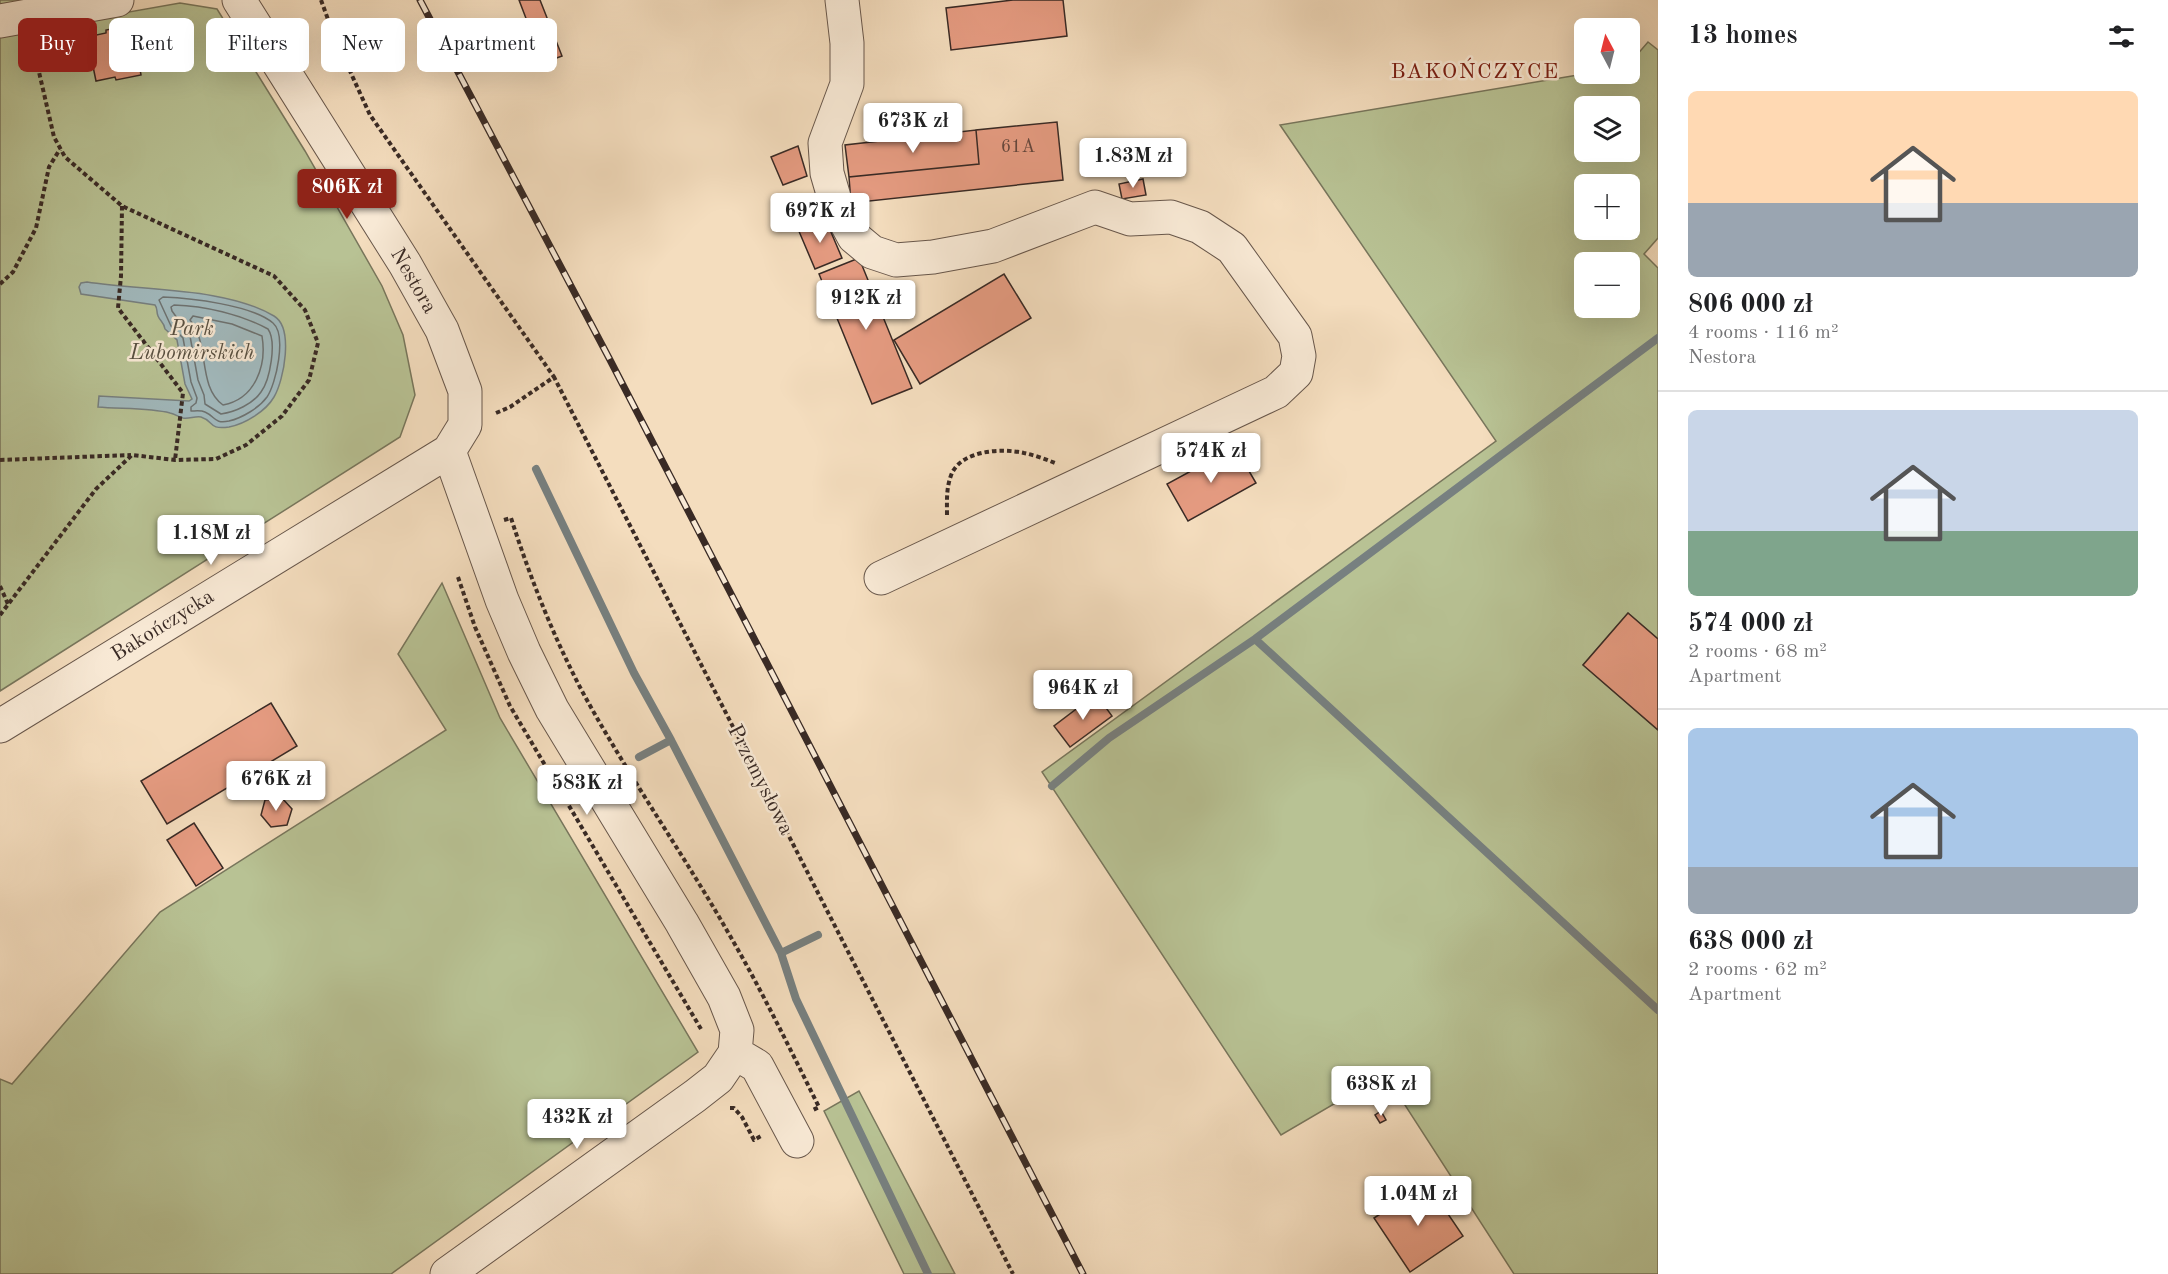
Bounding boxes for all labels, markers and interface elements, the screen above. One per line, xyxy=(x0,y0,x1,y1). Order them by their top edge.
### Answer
chip: Buy xyxy=(18,18,97,72)
chip: Rent xyxy=(109,18,194,72)
chip: Filters xyxy=(206,18,309,72)
chip: New xyxy=(321,18,405,72)
chip: Apartment xyxy=(417,18,557,72)
north arrow xyxy=(1574,18,1640,84)
map controls xyxy=(1574,18,1640,318)
icon: filters xyxy=(2105,20,2138,53)
text: 13 homes xyxy=(1688,23,1797,49)
district label: BAKOŃCZYCE xyxy=(1390,57,1560,83)
button: layers xyxy=(1574,96,1640,162)
pin: 673K zł xyxy=(858,103,968,154)
text: 673K zł xyxy=(877,112,949,132)
icon: home xyxy=(1859,130,1967,238)
house number: 61A xyxy=(1001,138,1036,156)
pin: 1.83M zł xyxy=(1071,138,1195,189)
text: 1.83M zł xyxy=(1093,147,1173,167)
pin: 806K zł xyxy=(292,169,402,220)
button: + xyxy=(1574,174,1640,240)
text: 806K zł xyxy=(311,178,383,198)
pin: 697K zł xyxy=(765,193,875,244)
text: 697K zł xyxy=(784,202,856,222)
street label: Nestora xyxy=(386,245,440,317)
button: − xyxy=(1574,252,1640,318)
pin: 912K zł xyxy=(811,280,921,331)
text: 912K zł xyxy=(830,289,902,309)
text: 806 000 zł xyxy=(1688,292,1813,318)
park label: Park Lubomirskich xyxy=(129,319,255,364)
text: 4 rooms · 116 m² xyxy=(1688,323,1838,343)
text: Nestora xyxy=(1688,348,1756,368)
pin: 574K zł xyxy=(1156,433,1266,484)
text: 574K zł xyxy=(1175,442,1247,462)
icon: home xyxy=(1859,449,1967,557)
pin: 1.18M zł xyxy=(149,515,273,566)
text: 1.18M zł xyxy=(171,524,251,544)
street label: Bakończycka xyxy=(108,586,218,666)
text: 574 000 zł xyxy=(1688,611,1813,637)
text: 2 rooms · 68 m² xyxy=(1688,642,1827,662)
text: Apartment xyxy=(1688,667,1782,687)
pin: 964K zł xyxy=(1028,670,1138,721)
text: 964K zł xyxy=(1047,679,1119,699)
street label: Przemysłowa xyxy=(723,722,797,838)
pin: 676K zł xyxy=(221,761,331,812)
pin: 583K zł xyxy=(532,765,642,816)
icon: home xyxy=(1859,767,1967,875)
text: 676K zł xyxy=(240,770,312,790)
text: 583K zł xyxy=(551,774,623,794)
text: 638 000 zł xyxy=(1688,929,1813,955)
text: 2 rooms · 62 m² xyxy=(1688,960,1827,980)
text: Apartment xyxy=(1688,985,1782,1005)
pin: 638K zł xyxy=(1326,1066,1436,1117)
text: 638K zł xyxy=(1345,1075,1417,1095)
pin: 432K zł xyxy=(522,1099,632,1150)
text: 432K zł xyxy=(541,1108,613,1128)
pin: 1.04M zł xyxy=(1356,1176,1480,1227)
text: 1.04M zł xyxy=(1378,1185,1458,1205)

